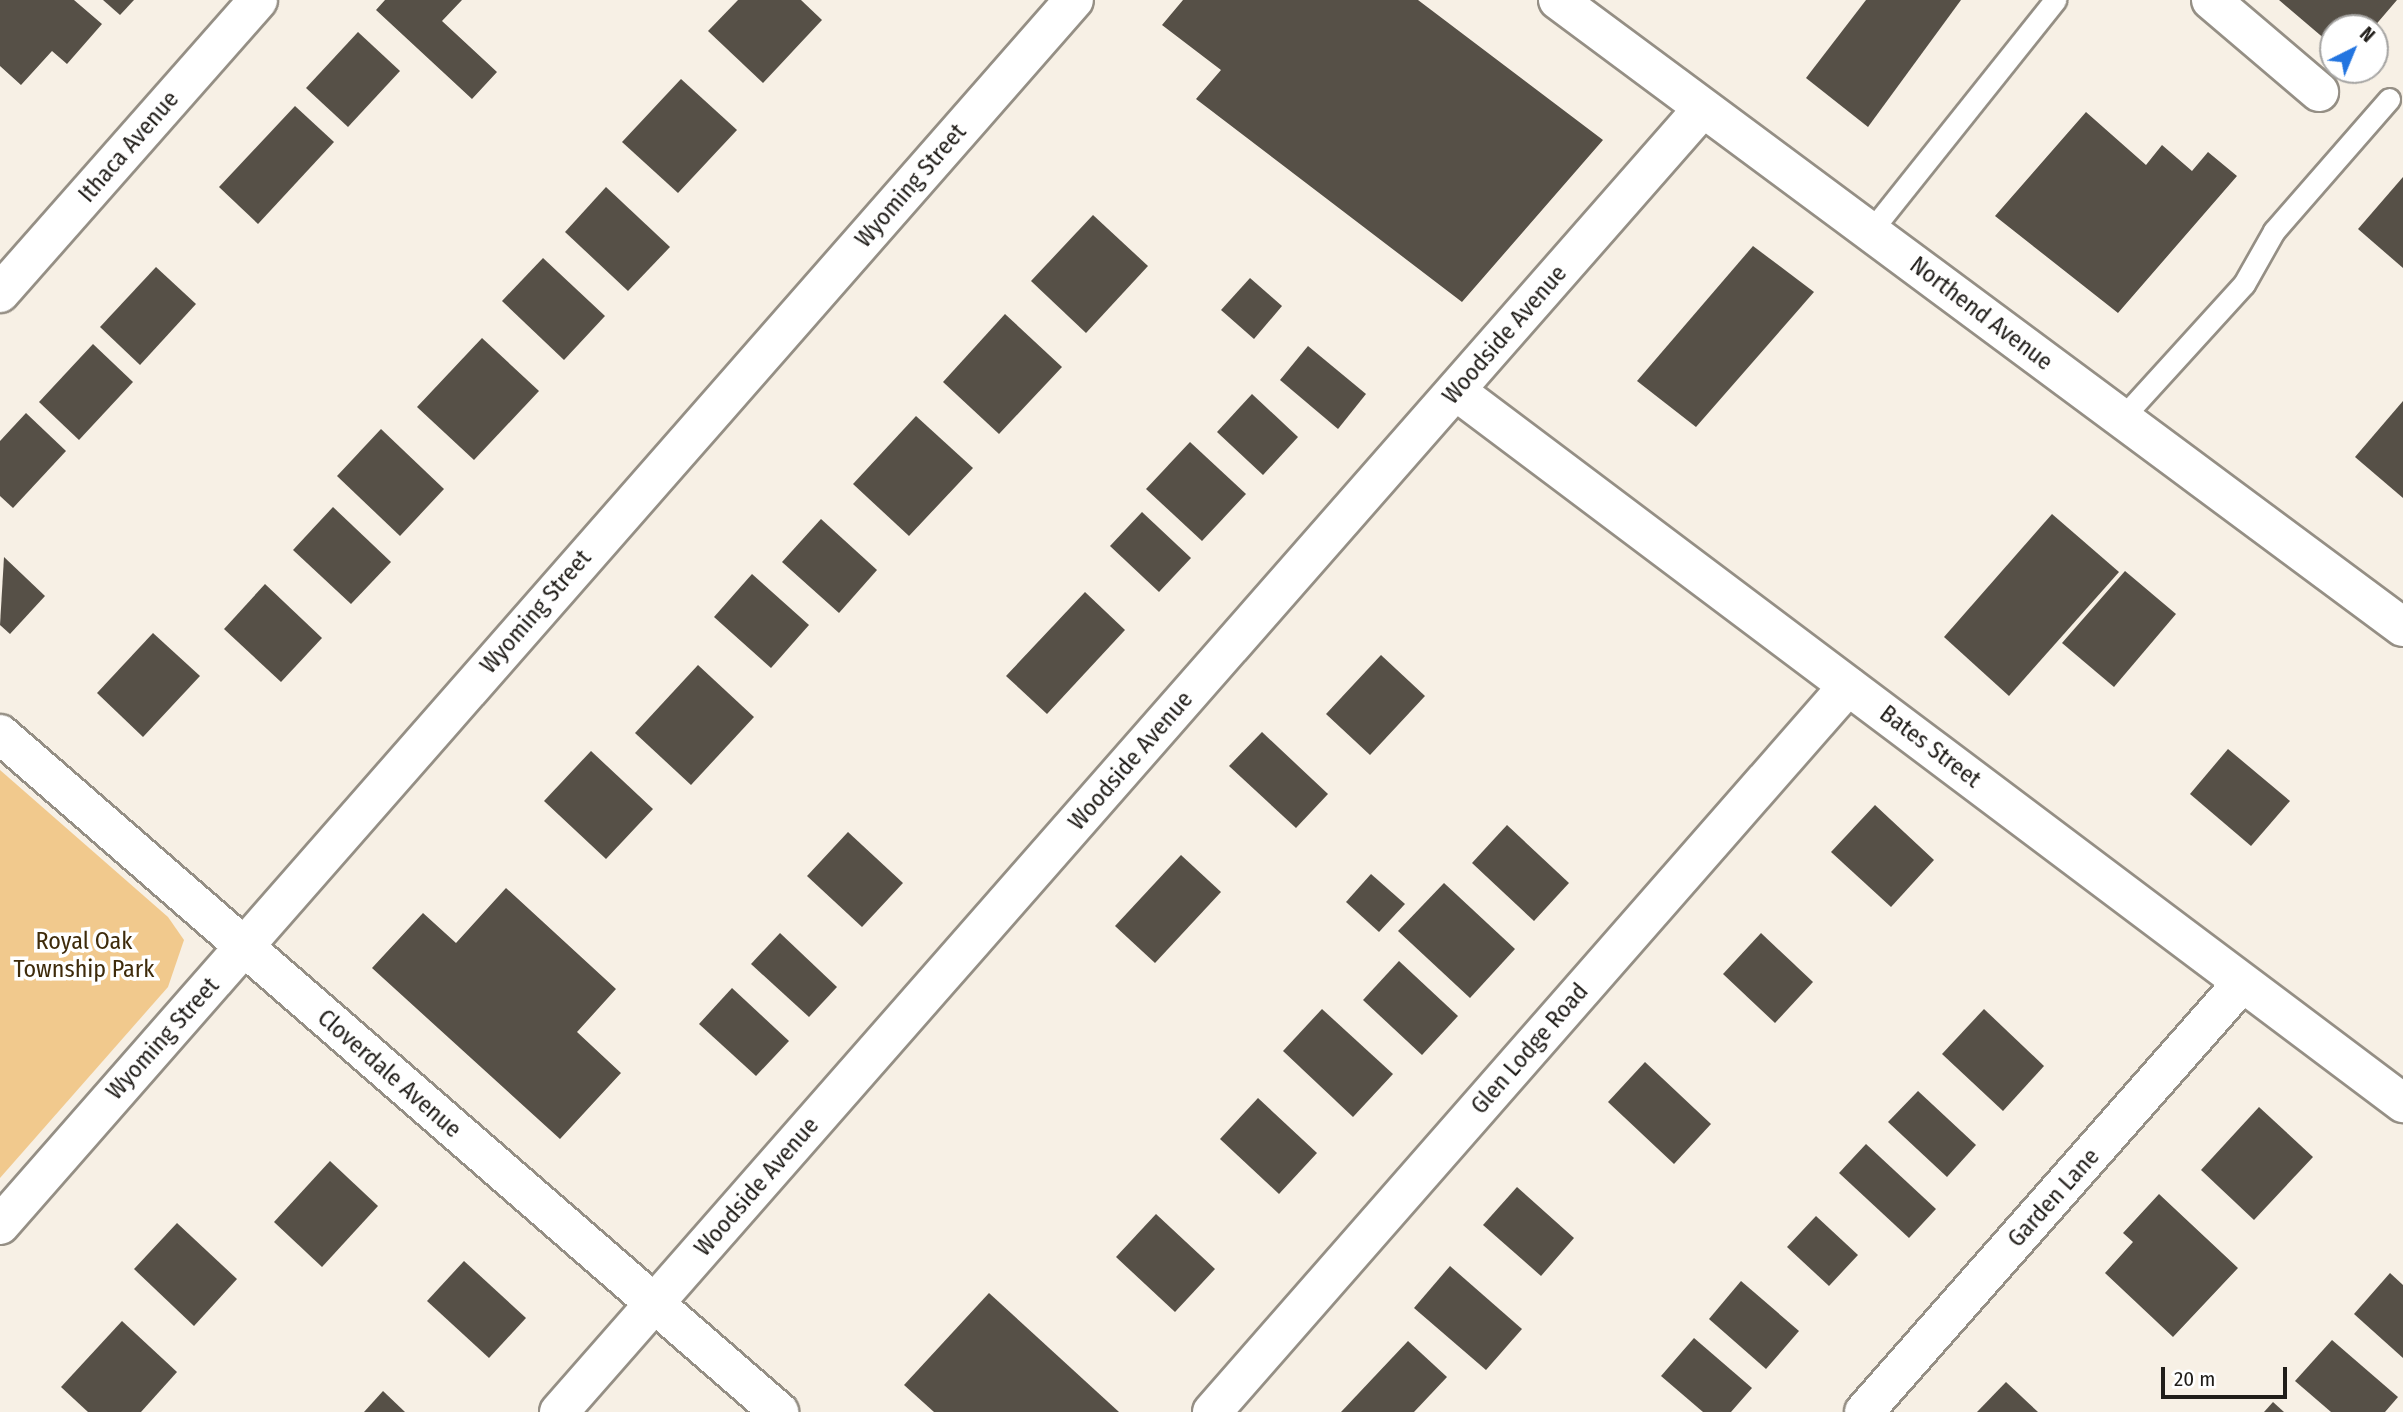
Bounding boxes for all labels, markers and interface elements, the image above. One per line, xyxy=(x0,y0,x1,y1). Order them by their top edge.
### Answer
north arrow xyxy=(2319,14,2389,84)
text: N xyxy=(2355,22,2379,47)
street label: Ithaca Avenue xyxy=(73,85,185,209)
street label: Wyoming Street xyxy=(850,118,972,254)
street label: Northend Avenue xyxy=(1904,251,2058,377)
street label: Woodside Avenue xyxy=(1437,260,1573,410)
street label: Wyoming Street xyxy=(475,544,597,680)
street label: Woodside Avenue xyxy=(1063,686,1199,836)
street label: Bates Street xyxy=(1874,700,1986,794)
park label: Royal Oak Township Park xyxy=(14,928,154,984)
street label: Wyoming Street xyxy=(101,972,225,1106)
street label: Glen Lodge Road xyxy=(1465,978,1595,1120)
street label: Cloverdale Avenue xyxy=(311,1004,467,1144)
street label: Woodside Avenue xyxy=(689,1112,825,1262)
street label: Garden Lane xyxy=(2002,1143,2106,1253)
scale bar xyxy=(2165,1352,2291,1396)
text: 20 m xyxy=(2174,1366,2215,1392)

